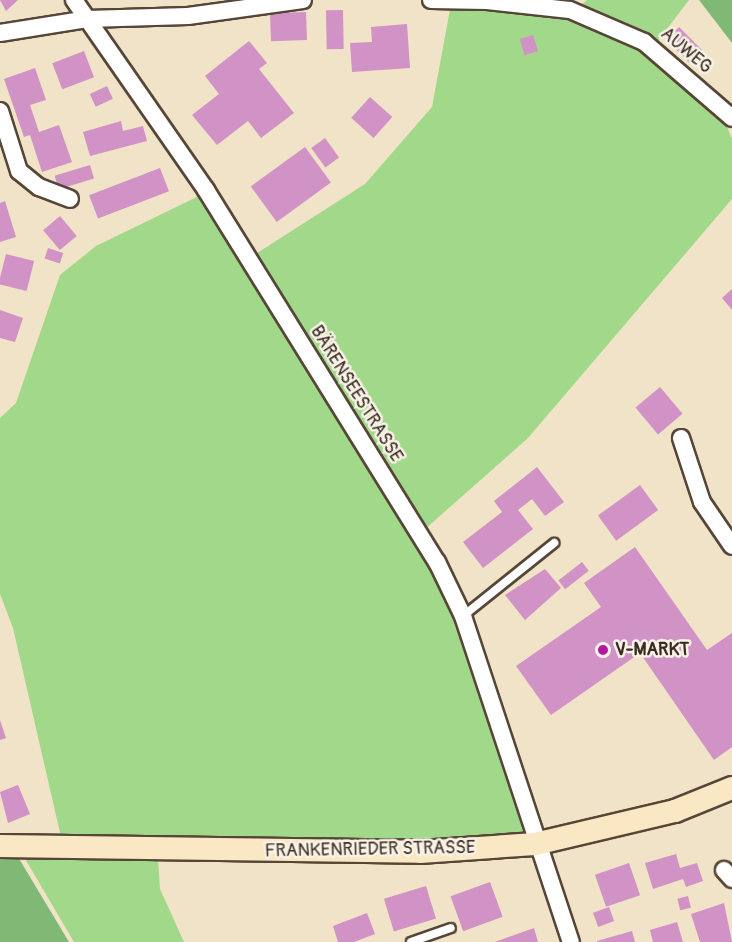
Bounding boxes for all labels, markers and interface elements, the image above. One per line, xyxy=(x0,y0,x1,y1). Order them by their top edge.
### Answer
street label: AUWEG xyxy=(656,23,716,79)
street label: BÄRENSEESTRASSE xyxy=(305,322,407,466)
place label: V-MARKT xyxy=(615,639,689,661)
marker: V-MARKT xyxy=(596,643,610,657)
street label: FRANKENRIEDER STRASSE xyxy=(265,837,475,863)

